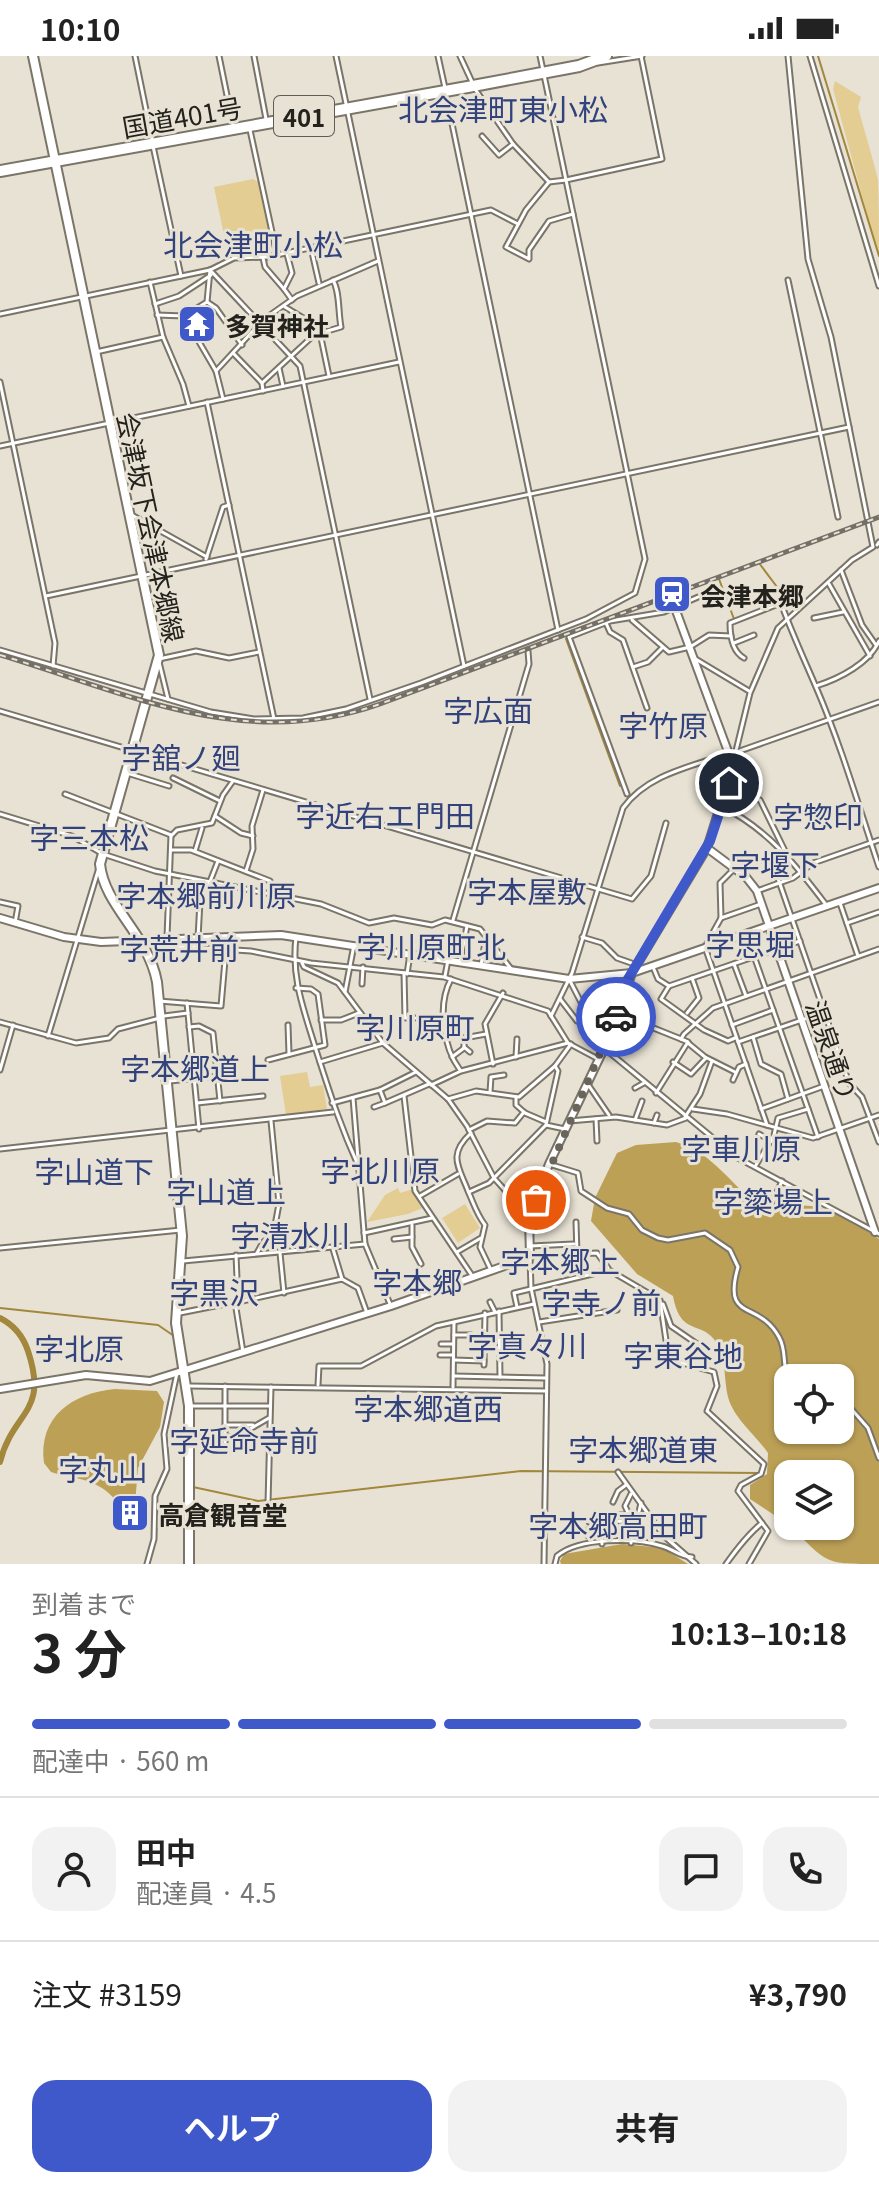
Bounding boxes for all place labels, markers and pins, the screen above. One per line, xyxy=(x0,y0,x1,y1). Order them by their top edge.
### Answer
temple icon: 多賀神社 xyxy=(176,303,218,345)
place label: 多賀神社 xyxy=(225,306,329,343)
station icon: 会津本郷 xyxy=(651,573,693,615)
place label: 会津本郷 xyxy=(700,576,804,613)
pin xyxy=(695,749,763,817)
pin xyxy=(502,1166,570,1234)
building icon: 高倉観音堂 xyxy=(109,1492,151,1534)
place label: 高倉観音堂 xyxy=(158,1495,288,1532)

